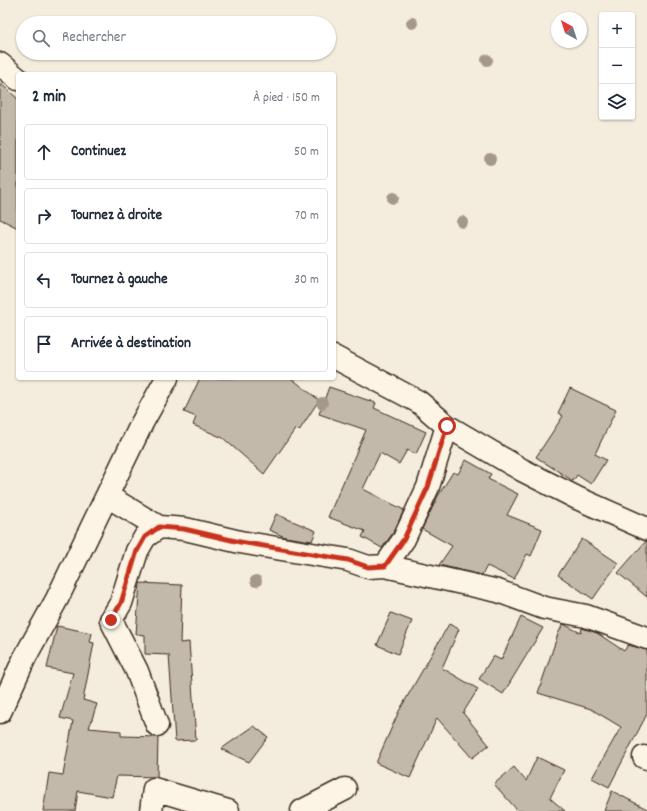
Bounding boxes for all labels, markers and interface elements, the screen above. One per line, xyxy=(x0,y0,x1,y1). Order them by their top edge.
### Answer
north arrow xyxy=(551,12,587,48)
map controls xyxy=(599,12,635,120)
button: + xyxy=(599,12,635,48)
search box xyxy=(16,16,336,60)
icon: search xyxy=(30,27,52,49)
text: Rechercher xyxy=(62,27,126,49)
button: − xyxy=(599,48,635,84)
button: layers xyxy=(599,84,635,120)
text: 2 min xyxy=(32,86,66,110)
text: À pied · 150 m xyxy=(253,89,320,108)
icon: ahead xyxy=(33,141,55,163)
text: Continuez xyxy=(71,141,126,163)
text: 50 m xyxy=(294,143,319,162)
icon: right xyxy=(33,205,55,227)
text: Tournez à droite xyxy=(71,205,162,227)
text: 70 m xyxy=(295,207,319,226)
icon: left xyxy=(33,269,55,291)
text: Tournez à gauche xyxy=(71,269,168,291)
text: 30 m xyxy=(294,271,319,290)
icon: arrive xyxy=(33,333,55,355)
text: Arrivée à destination xyxy=(71,333,191,355)
route start xyxy=(438,417,456,435)
route end xyxy=(102,611,120,629)

